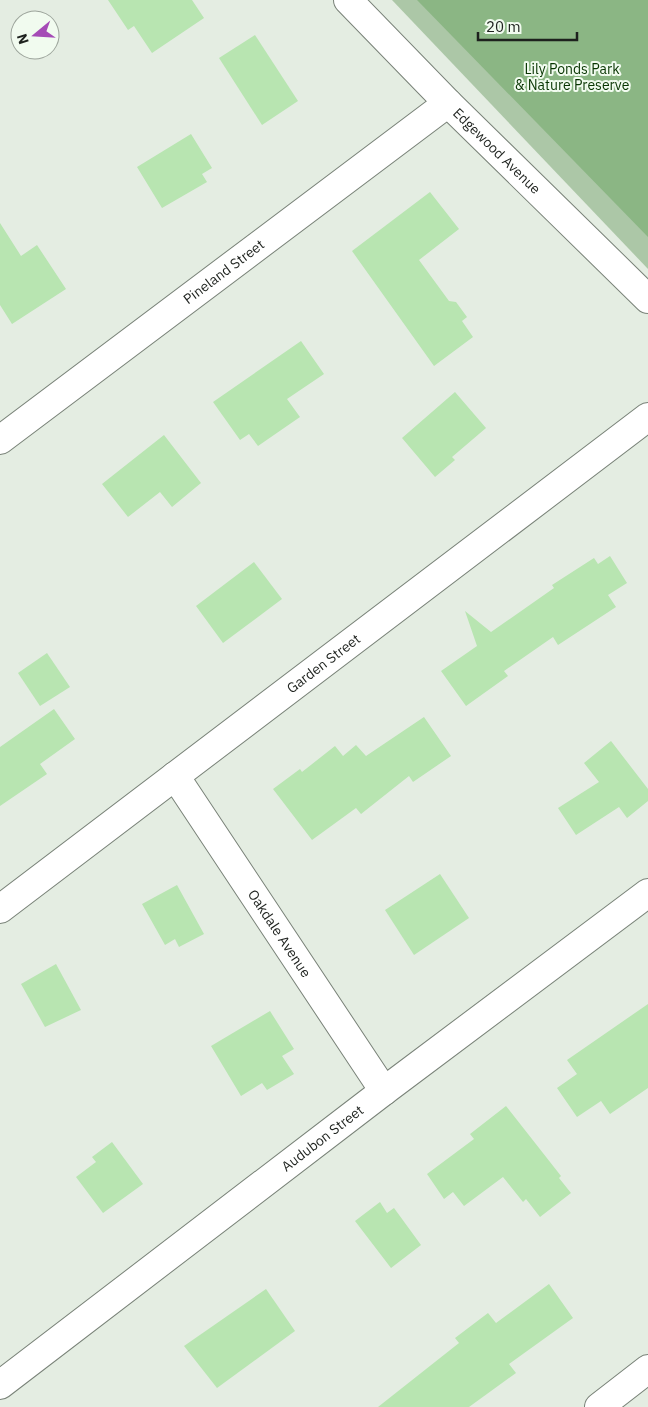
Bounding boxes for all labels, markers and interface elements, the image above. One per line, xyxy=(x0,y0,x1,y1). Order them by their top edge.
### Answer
north arrow xyxy=(10,10,60,60)
scale bar xyxy=(478,10,577,42)
text: 20 m xyxy=(486,17,521,36)
text: N xyxy=(13,31,33,47)
park label: Lily Ponds Park & Nature Preserve xyxy=(515,60,630,94)
street label: Edgewood Avenue xyxy=(449,104,545,198)
street label: Pineland Street xyxy=(180,235,268,308)
street label: Garden Street xyxy=(283,630,364,697)
street label: Oakdale Avenue xyxy=(244,886,315,981)
street label: Audubon Street xyxy=(278,1101,367,1175)

